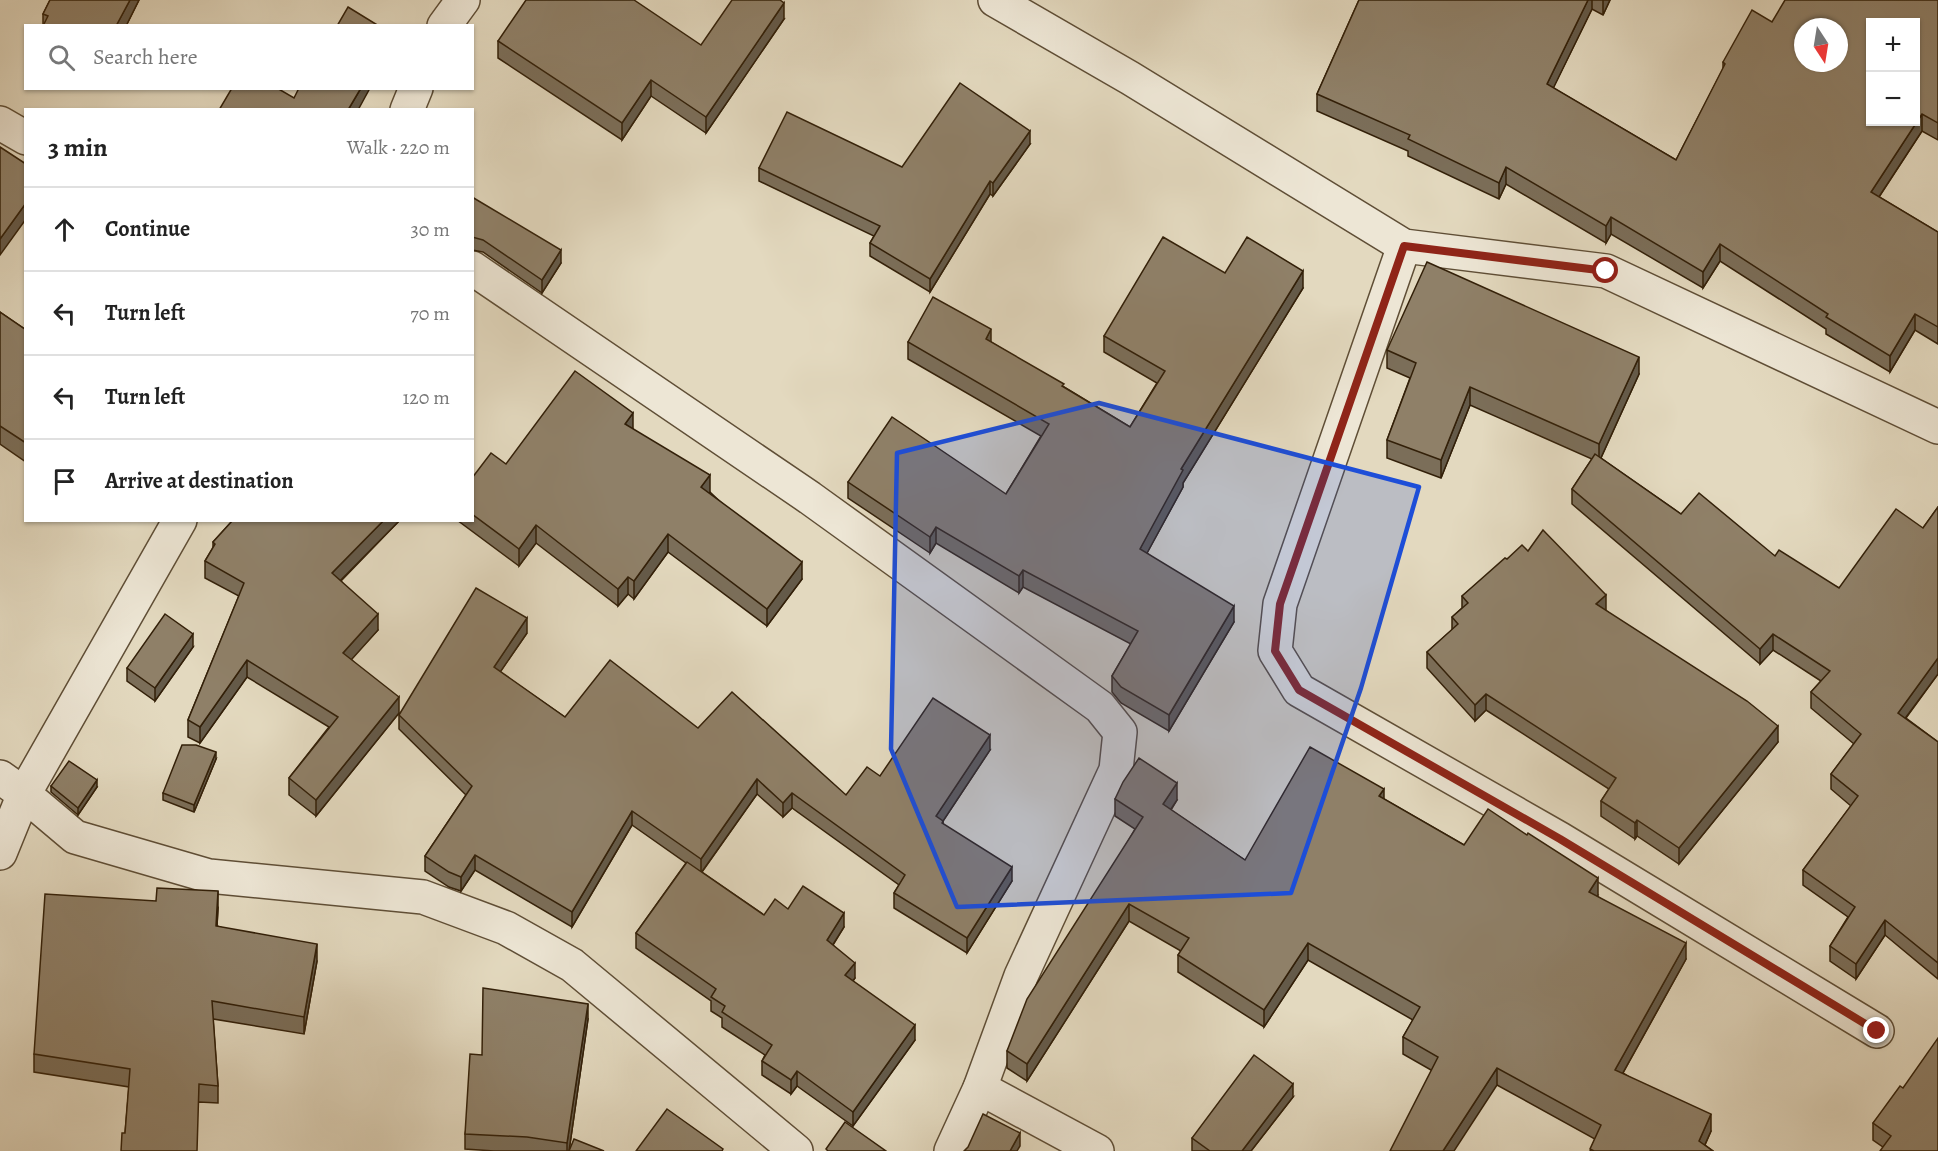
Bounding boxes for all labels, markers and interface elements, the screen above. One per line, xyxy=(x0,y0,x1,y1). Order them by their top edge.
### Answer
north arrow xyxy=(1794,18,1848,72)
map controls xyxy=(1866,18,1920,126)
button: + xyxy=(1866,18,1920,72)
search box xyxy=(24,24,474,90)
icon: search xyxy=(45,41,78,74)
text: Search here xyxy=(93,42,198,72)
button: − xyxy=(1866,72,1920,126)
text: 3 min xyxy=(48,130,108,165)
text: Walk · 220 m xyxy=(347,134,450,161)
icon: ahead xyxy=(48,213,81,246)
text: Continue xyxy=(105,214,190,244)
text: 30 m xyxy=(410,216,450,243)
route start xyxy=(1592,257,1618,283)
icon: left xyxy=(48,297,81,330)
text: Turn left xyxy=(105,298,185,328)
text: 70 m xyxy=(410,300,450,327)
icon: left xyxy=(48,381,81,414)
text: Turn left xyxy=(105,382,185,412)
text: 120 m xyxy=(402,384,450,411)
icon: arrive xyxy=(48,465,81,498)
text: Arrive at destination xyxy=(105,466,294,496)
route end xyxy=(1863,1017,1889,1043)

